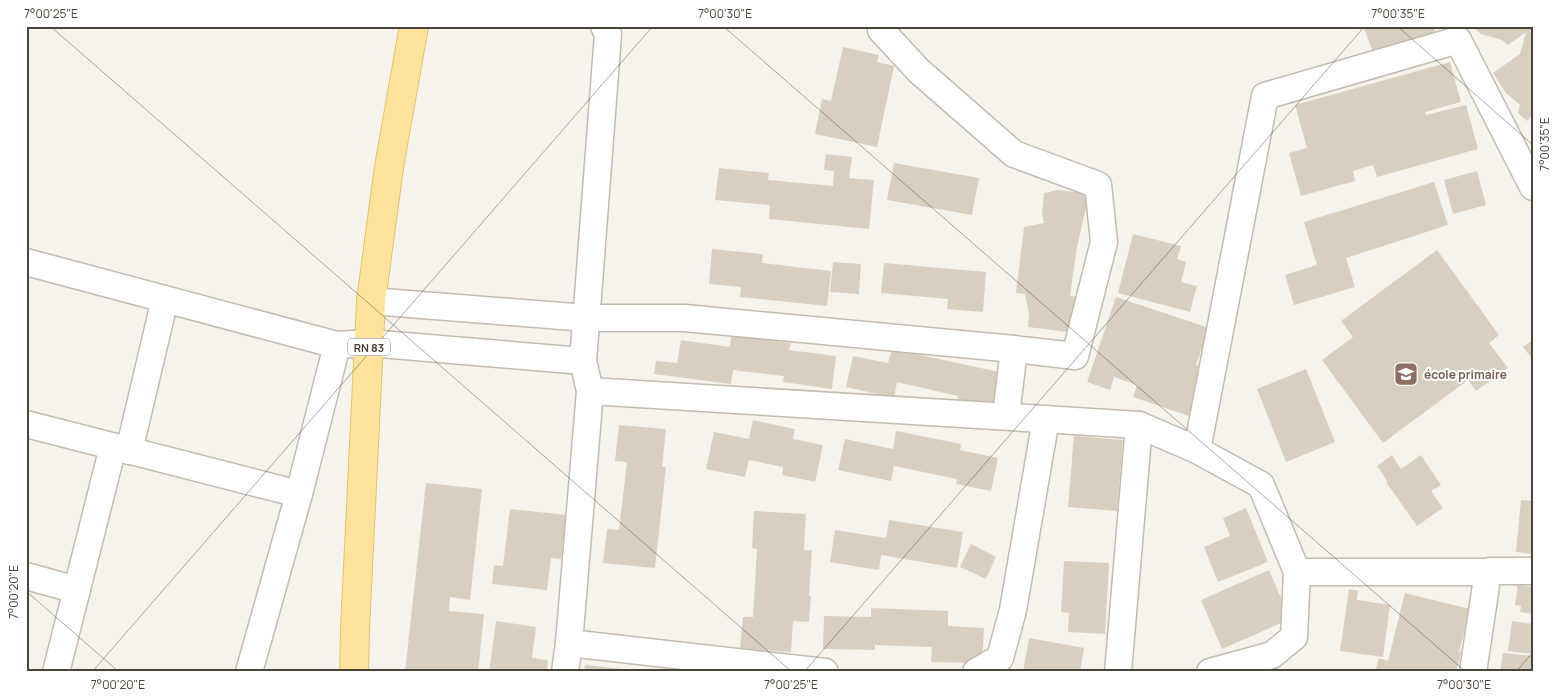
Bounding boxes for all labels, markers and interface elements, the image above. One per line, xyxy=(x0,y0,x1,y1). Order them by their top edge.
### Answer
text: 7°00'25"E xyxy=(24,5,78,22)
text: 7°00'30"E xyxy=(698,5,752,22)
text: 7°00'35"E xyxy=(1371,5,1425,22)
text: 7°00'35"E xyxy=(1536,117,1553,171)
road number: RN 83 xyxy=(348,338,390,356)
school or university icon: école primaire xyxy=(1393,361,1419,387)
place label: école primaire xyxy=(1424,366,1507,383)
text: 7°00'20"E xyxy=(5,565,22,619)
text: 7°00'20"E xyxy=(91,676,145,693)
text: 7°00'25"E xyxy=(764,676,818,693)
text: 7°00'30"E xyxy=(1437,676,1491,693)

